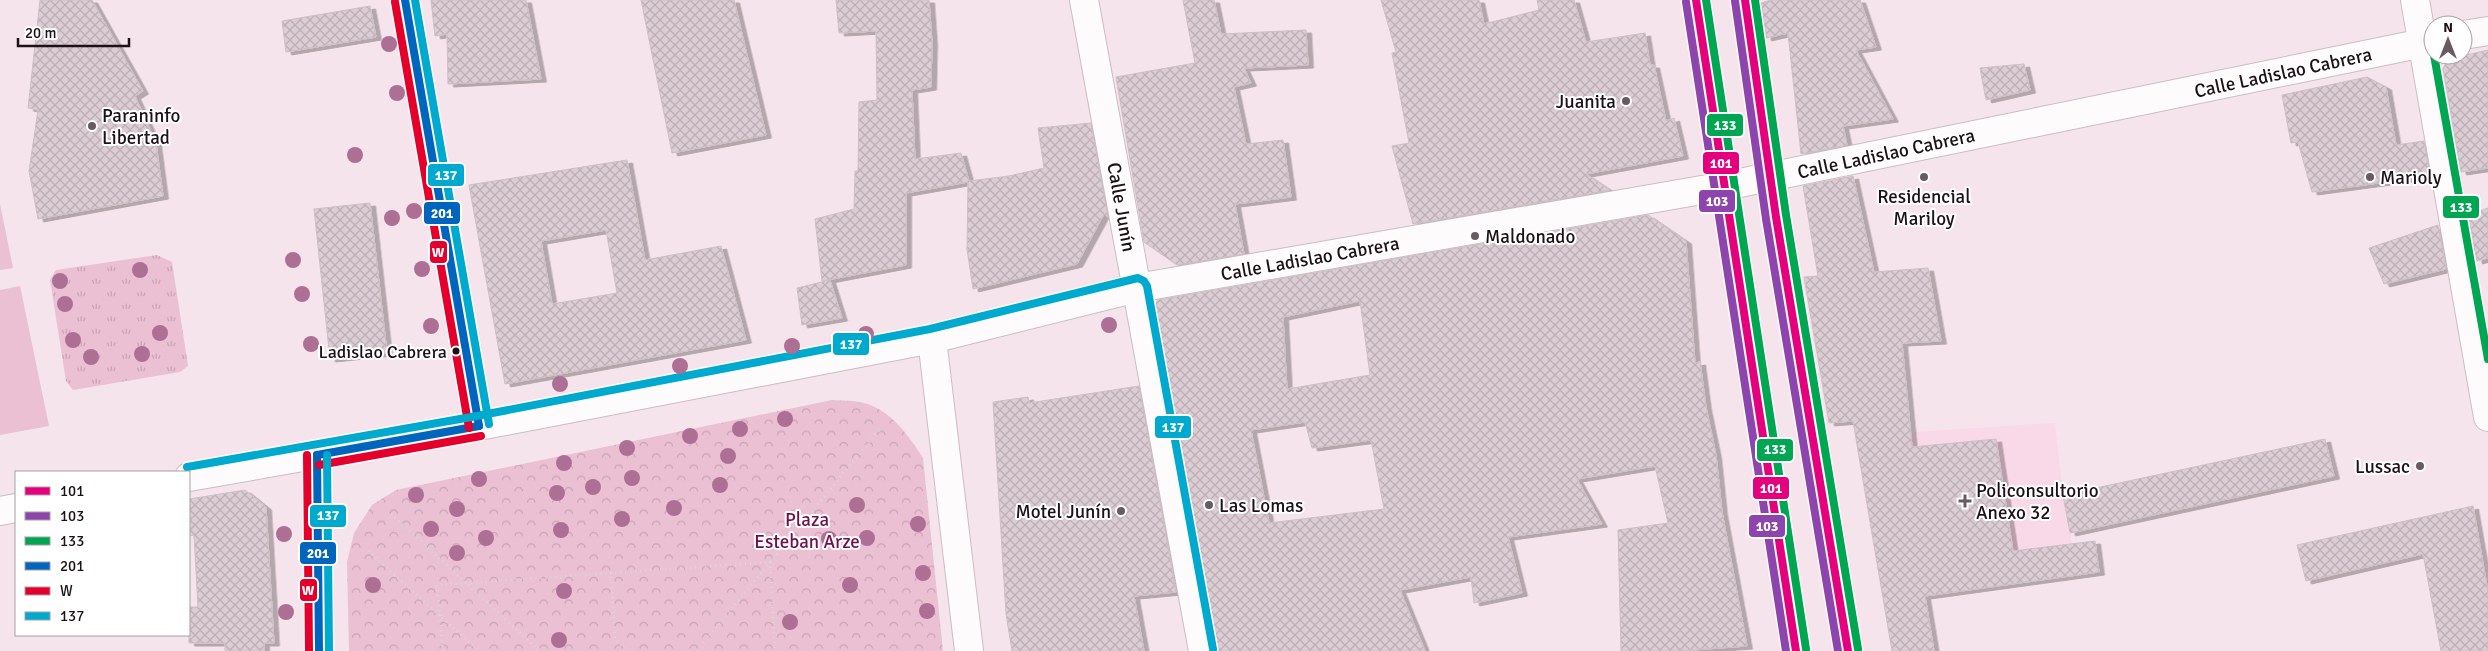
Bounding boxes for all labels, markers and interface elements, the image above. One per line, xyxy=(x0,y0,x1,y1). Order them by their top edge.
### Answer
scale bar xyxy=(18,15,129,47)
north arrow xyxy=(2423,15,2473,65)
text: N xyxy=(2443,19,2453,36)
text: 20 m xyxy=(25,24,56,42)
street label: Calle Ladislao Cabrera xyxy=(2192,42,2374,104)
place label: Juanita xyxy=(1556,90,1616,114)
marker: Juanita xyxy=(1620,95,1632,107)
place label: Paraninfo Libertad xyxy=(102,104,181,150)
line badge: 133 xyxy=(1706,113,1744,137)
text: 133 xyxy=(1714,117,1736,134)
marker: Paraninfo Libertad xyxy=(86,120,98,132)
street label: Calle Ladislao Cabrera xyxy=(1795,123,1977,185)
line badge: 101 xyxy=(1702,151,1740,175)
text: 101 xyxy=(1710,155,1733,172)
street label: Calle Junín xyxy=(1101,161,1141,254)
line badge: 137 xyxy=(427,163,465,187)
place label: Marioly xyxy=(2380,166,2442,190)
text: 137 xyxy=(435,167,458,184)
marker: Residencial Mariloy xyxy=(1918,171,1930,183)
marker: Marioly xyxy=(2364,171,2376,183)
place label: Residencial Mariloy xyxy=(1877,185,1971,231)
line badge: 103 xyxy=(1698,189,1736,213)
text: 103 xyxy=(1706,193,1728,210)
line badge: 133 xyxy=(2442,195,2480,219)
text: 133 xyxy=(2450,199,2472,216)
line badge: 201 xyxy=(423,201,461,225)
text: 201 xyxy=(431,205,454,222)
place label: Maldonado xyxy=(1485,225,1575,249)
marker: Maldonado xyxy=(1469,230,1481,242)
street label: Calle Ladislao Cabrera xyxy=(1219,231,1401,287)
line badge: W xyxy=(429,240,448,264)
text: W xyxy=(432,244,445,261)
line badge: 137 xyxy=(832,332,870,356)
text: 137 xyxy=(840,336,863,353)
place label: Ladislao Cabrera xyxy=(319,341,447,363)
marker: Ladislao Cabrera xyxy=(451,346,461,356)
line badge: 137 xyxy=(1154,415,1192,439)
text: 137 xyxy=(1162,419,1185,436)
line badge: 133 xyxy=(1756,438,1794,462)
text: 133 xyxy=(1764,441,1786,458)
place label: Lussac xyxy=(2355,455,2410,479)
marker: Lussac xyxy=(2414,460,2426,472)
legend xyxy=(15,471,190,636)
line badge: 101 xyxy=(1752,476,1790,500)
place label: Policonsultorio Anexo 32 xyxy=(1976,479,2099,525)
text: 101 xyxy=(1760,480,1783,497)
text: 101 xyxy=(60,482,84,500)
place label: Las Lomas xyxy=(1219,494,1303,518)
marker: Policonsultorio Anexo 32 xyxy=(1958,494,1972,508)
marker: Las Lomas xyxy=(1203,499,1215,511)
place label: Motel Junín xyxy=(1015,500,1111,524)
line badge: 137 xyxy=(309,504,347,528)
marker: Motel Junín xyxy=(1115,505,1127,517)
text: 103 xyxy=(60,507,84,525)
text: 137 xyxy=(317,507,340,524)
park label: Plaza Esteban Arze xyxy=(754,508,860,554)
line badge: 103 xyxy=(1748,514,1786,538)
text: 103 xyxy=(1756,518,1778,535)
text: 133 xyxy=(60,532,84,550)
line badge: 201 xyxy=(299,541,337,565)
text: 201 xyxy=(307,545,330,562)
text: 201 xyxy=(60,557,84,575)
line badge: W xyxy=(299,578,318,602)
text: W xyxy=(60,582,73,600)
text: W xyxy=(302,582,315,599)
text: 137 xyxy=(60,607,84,625)

